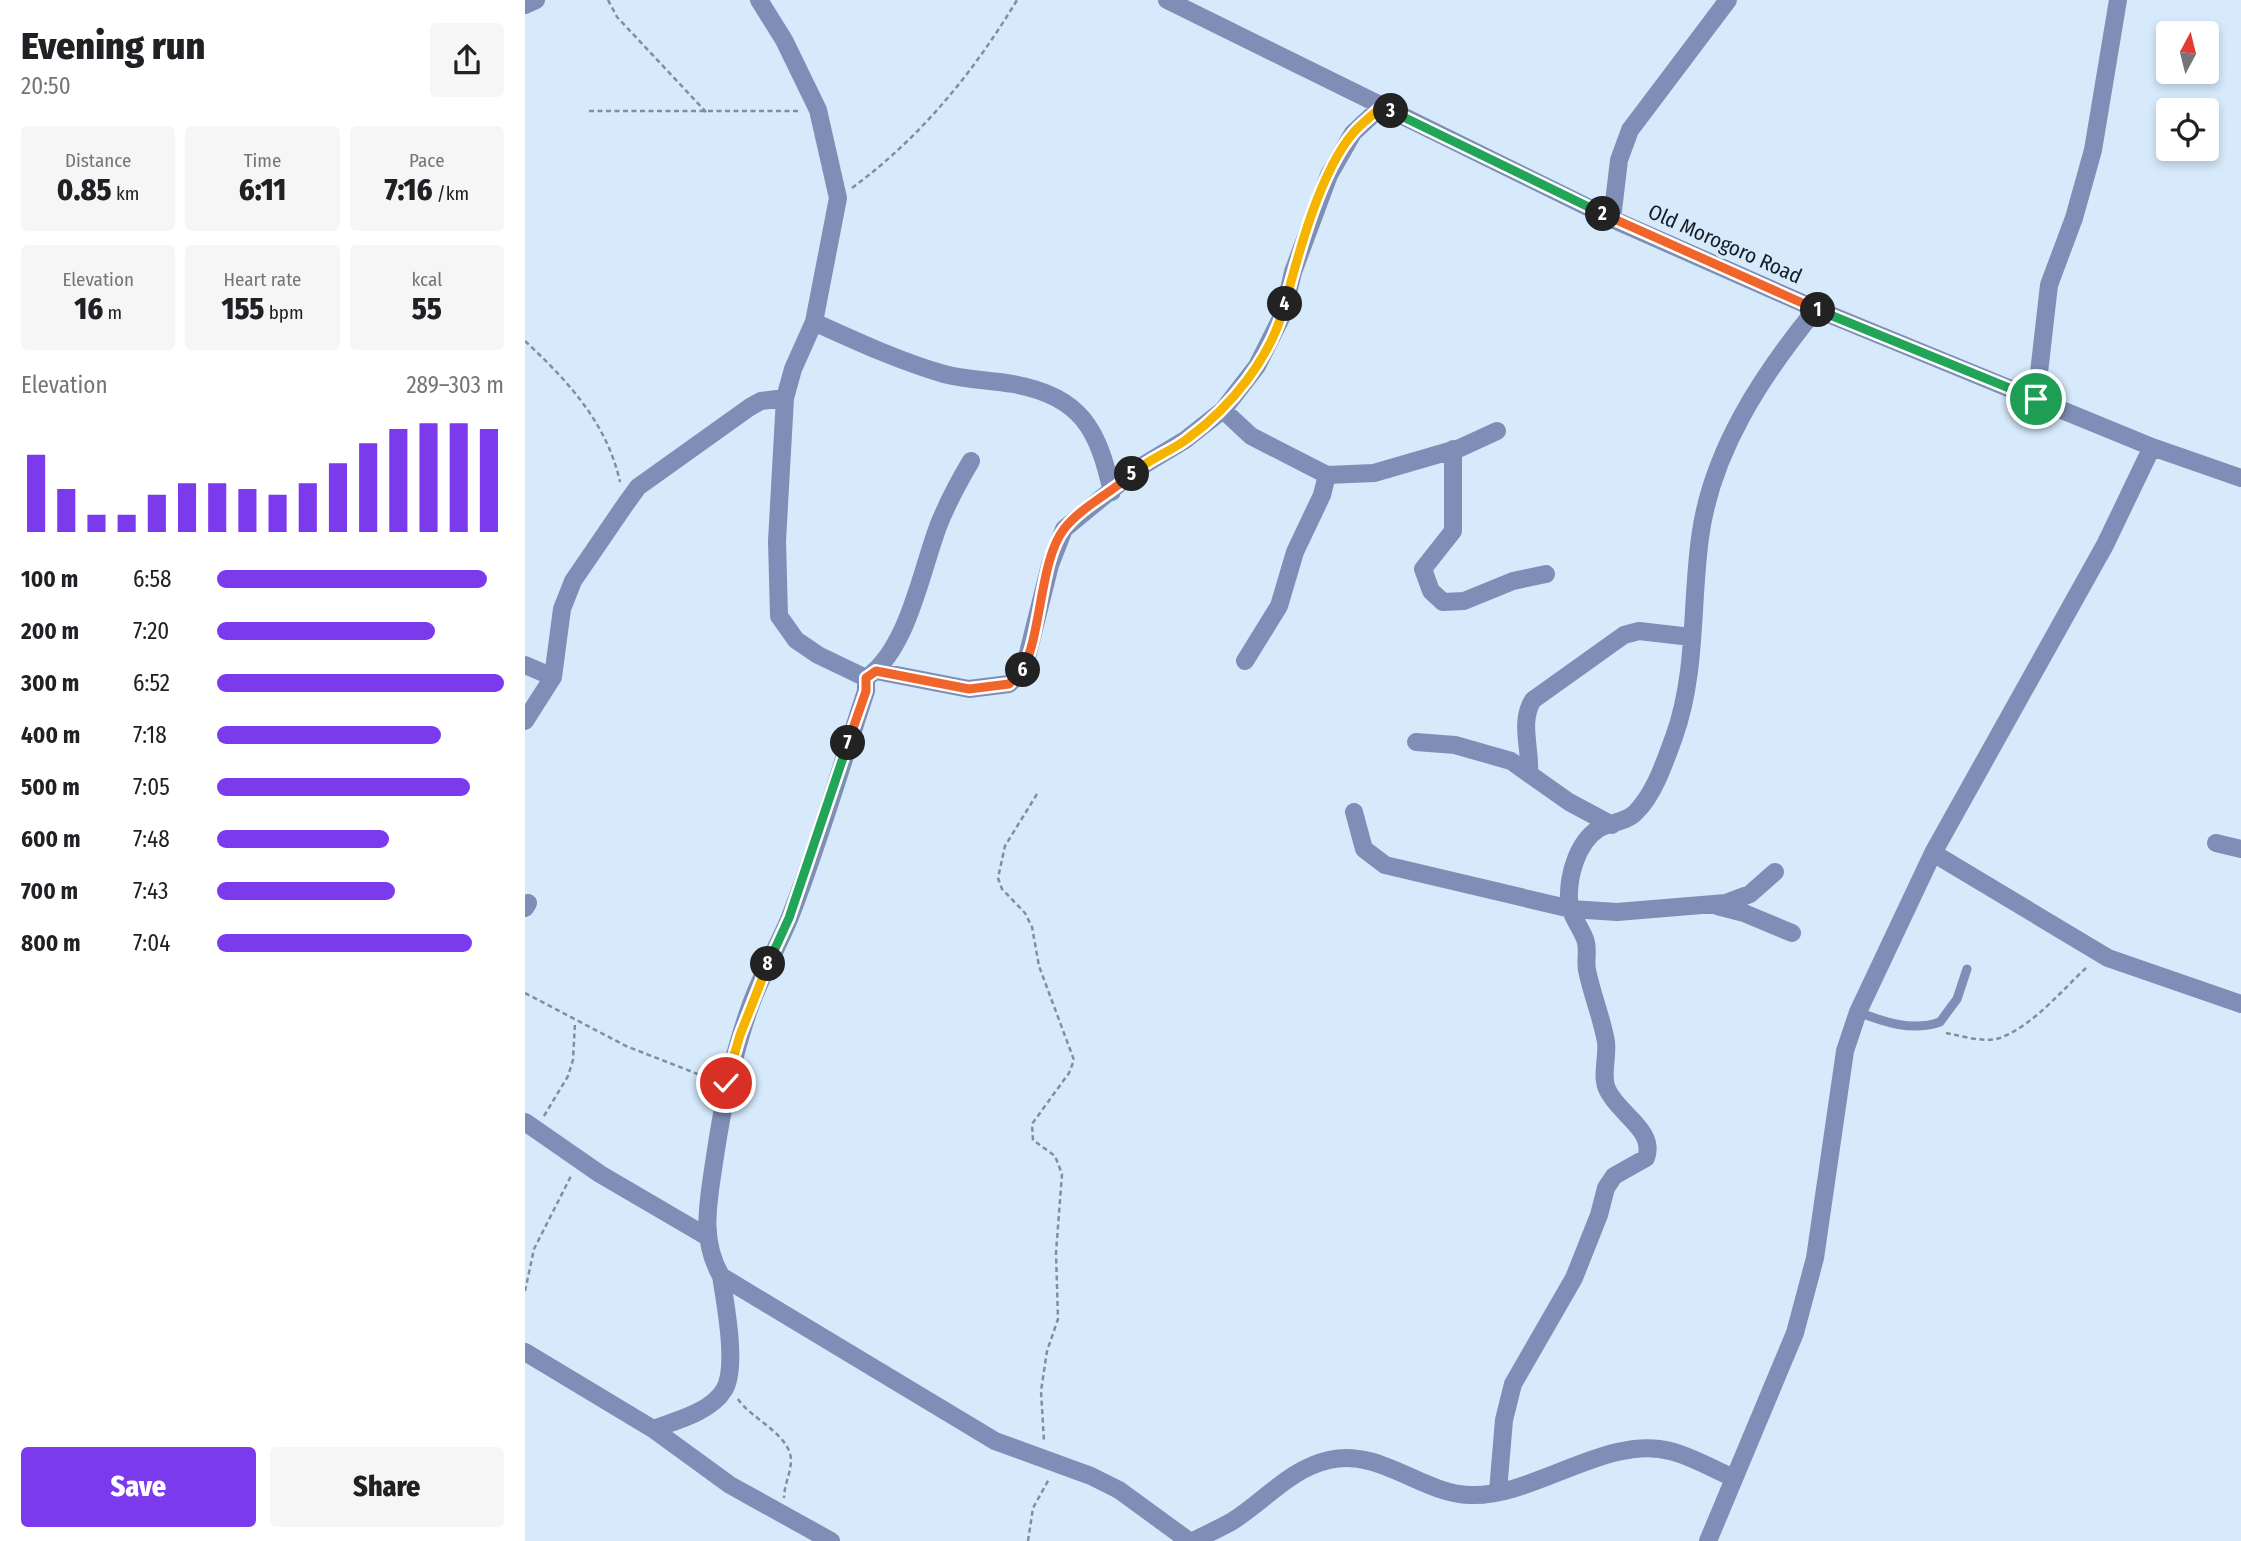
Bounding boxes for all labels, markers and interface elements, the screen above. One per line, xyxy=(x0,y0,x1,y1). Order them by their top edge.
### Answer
north arrow xyxy=(2156,21,2219,84)
map controls xyxy=(2156,21,2219,161)
text: Evening run xyxy=(21,23,205,69)
button: share xyxy=(430,23,504,97)
text: 20:50 xyxy=(21,72,71,100)
pin: 3 xyxy=(1373,94,1409,128)
button: locate xyxy=(2156,98,2219,161)
text: 3 xyxy=(1386,99,1395,122)
text: Distance xyxy=(65,149,131,172)
text: Time xyxy=(244,149,281,172)
text: Pace xyxy=(409,149,445,172)
text: 0.85 xyxy=(57,172,112,208)
text: 6:11 xyxy=(239,172,286,208)
text: 7:16 xyxy=(384,172,432,208)
text: km xyxy=(112,182,139,205)
text: /km xyxy=(432,182,469,205)
pin: 2 xyxy=(1585,196,1621,232)
street label: Old Morogoro Road xyxy=(1644,198,1806,290)
text: 2 xyxy=(1598,202,1607,225)
text: Elevation xyxy=(62,268,134,291)
text: Heart rate xyxy=(223,268,302,291)
text: kcal xyxy=(411,268,442,291)
pin: 4 xyxy=(1267,286,1303,322)
text: 16 xyxy=(74,291,103,327)
text: 155 xyxy=(221,291,264,327)
text: 55 xyxy=(412,291,442,327)
text: 4 xyxy=(1280,292,1289,315)
pin: 1 xyxy=(1801,292,1835,328)
text: 1 xyxy=(1813,298,1822,321)
text: m xyxy=(103,301,122,324)
text: bpm xyxy=(264,301,304,324)
pin xyxy=(2006,369,2066,429)
text: Elevation xyxy=(21,371,108,399)
text: 289–303 m xyxy=(406,371,504,399)
icon: arrive xyxy=(2017,380,2055,418)
pin: 5 xyxy=(1115,456,1149,491)
text: 5 xyxy=(1127,462,1136,485)
text: 100 m xyxy=(21,565,78,593)
text: 6:58 xyxy=(133,565,171,593)
text: 200 m xyxy=(21,617,79,645)
text: 7:20 xyxy=(133,617,169,645)
pin: 6 xyxy=(1005,652,1041,688)
text: 6 xyxy=(1018,658,1027,681)
text: 300 m xyxy=(21,669,79,697)
text: 6:52 xyxy=(133,669,170,697)
text: 400 m xyxy=(21,721,80,749)
text: 7:18 xyxy=(133,721,167,749)
pin: 7 xyxy=(831,726,865,760)
text: 7 xyxy=(843,731,852,754)
text: 500 m xyxy=(21,773,80,801)
text: 7:05 xyxy=(133,773,170,801)
text: 600 m xyxy=(21,825,80,853)
text: 7:48 xyxy=(133,825,170,853)
text: 700 m xyxy=(21,877,78,905)
text: 7:43 xyxy=(133,877,168,905)
text: 800 m xyxy=(21,929,81,957)
text: 7:04 xyxy=(133,929,170,957)
pin: 8 xyxy=(751,946,785,982)
text: 8 xyxy=(762,952,773,975)
pin xyxy=(696,1053,756,1113)
icon: check xyxy=(707,1064,745,1102)
button: Save xyxy=(21,1447,256,1527)
button: Share xyxy=(270,1447,504,1527)

